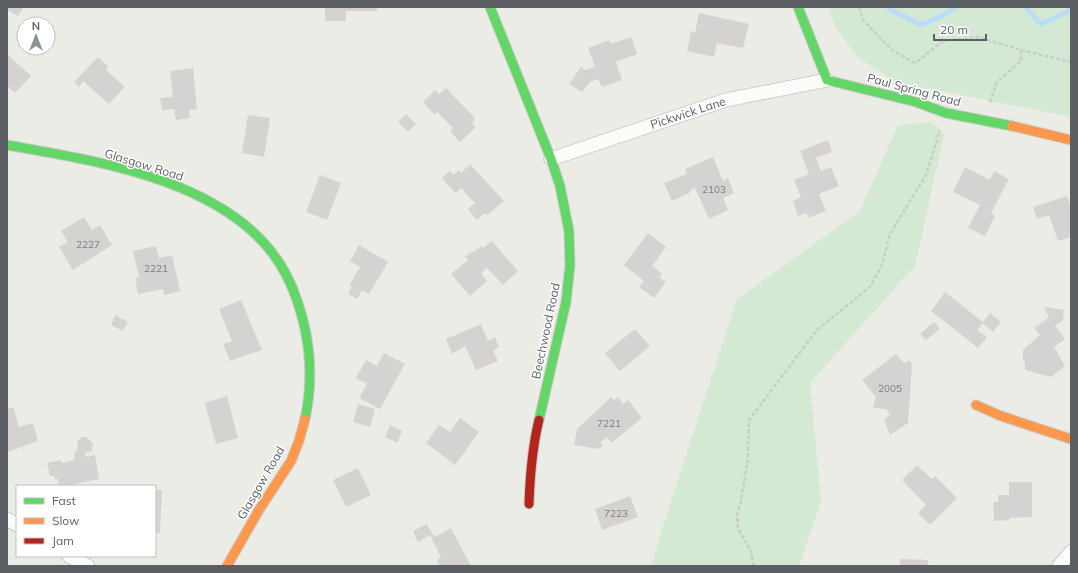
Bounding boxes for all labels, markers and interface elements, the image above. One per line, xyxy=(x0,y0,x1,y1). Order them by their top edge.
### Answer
north arrow xyxy=(16,16,56,56)
scale bar xyxy=(934,16,986,42)
text: N xyxy=(32,19,40,33)
text: 20 m xyxy=(940,22,968,37)
street label: Paul Spring Road xyxy=(866,70,963,109)
street label: Pickwick Lane xyxy=(648,93,727,132)
street label: Glasgow Road xyxy=(103,145,185,184)
house number: 2103 xyxy=(702,183,726,196)
house number: 2227 xyxy=(76,238,100,251)
house number: 2221 xyxy=(144,262,168,275)
street label: Beechwood Road xyxy=(528,281,563,380)
house number: 2005 xyxy=(878,382,902,395)
house number: 7221 xyxy=(597,417,621,430)
street label: Glasgow Road xyxy=(234,444,288,522)
legend xyxy=(16,485,156,557)
text: Fast xyxy=(52,493,76,508)
house number: 7223 xyxy=(604,507,628,520)
text: Slow xyxy=(52,513,80,528)
text: Jam xyxy=(52,533,74,548)

